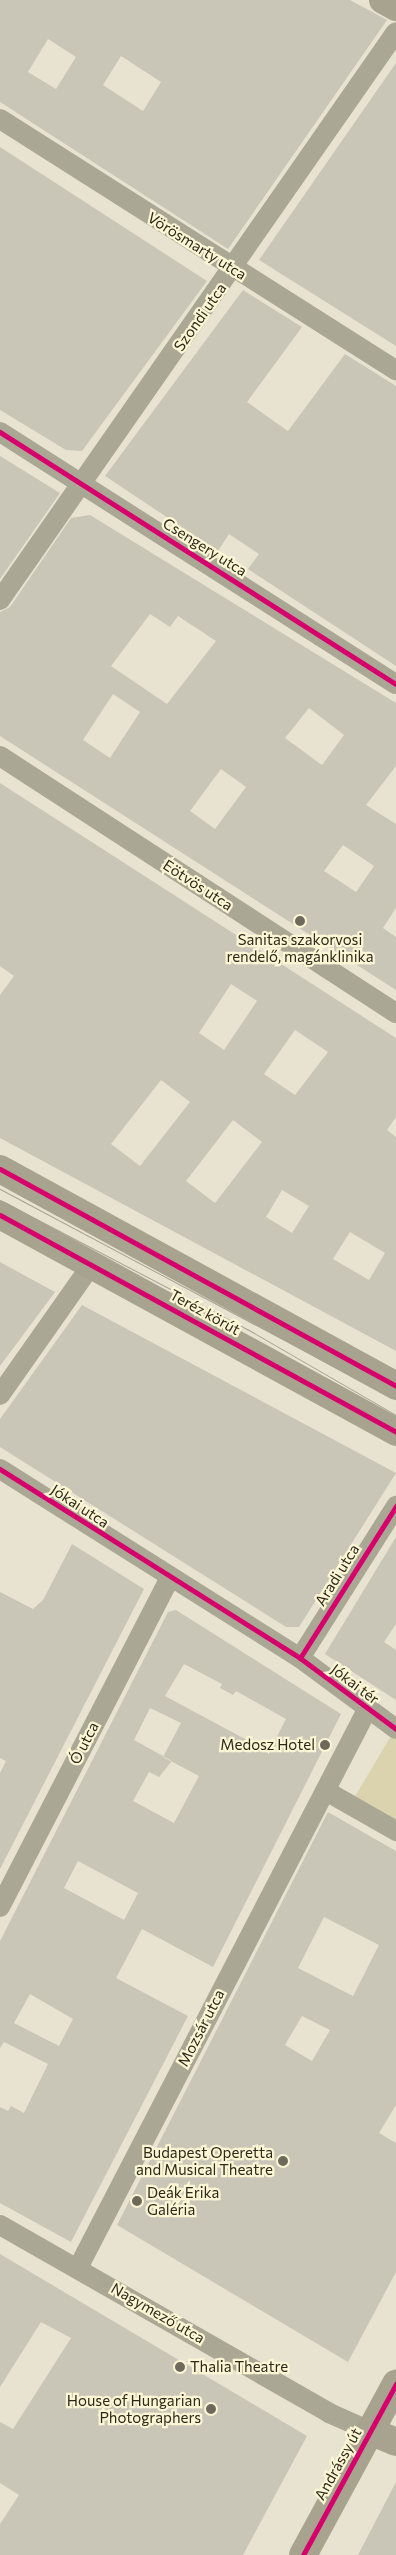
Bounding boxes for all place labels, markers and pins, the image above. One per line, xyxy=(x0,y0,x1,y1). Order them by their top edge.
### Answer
marker: Sanitas szakorvosi rendelő, magánklinika xyxy=(293,914,307,928)
place label: Sanitas szakorvosi rendelő, magánklinika xyxy=(226,930,374,965)
place label: Medosz Hotel xyxy=(220,1736,315,1754)
marker: Medosz Hotel xyxy=(319,1739,331,1751)
place label: Budapest Operetta and Musical Theatre xyxy=(136,2143,273,2178)
marker: Budapest Operetta and Musical Theatre xyxy=(277,2155,289,2167)
place label: Deák Erika Galéria xyxy=(147,2183,219,2218)
marker: Deák Erika Galéria xyxy=(131,2195,143,2207)
place label: Thalia Theatre xyxy=(190,2358,288,2376)
marker: Thalia Theatre xyxy=(174,2361,186,2373)
place label: House of Hungarian Photographers xyxy=(67,2391,201,2426)
marker: House of Hungarian Photographers xyxy=(205,2403,217,2415)

